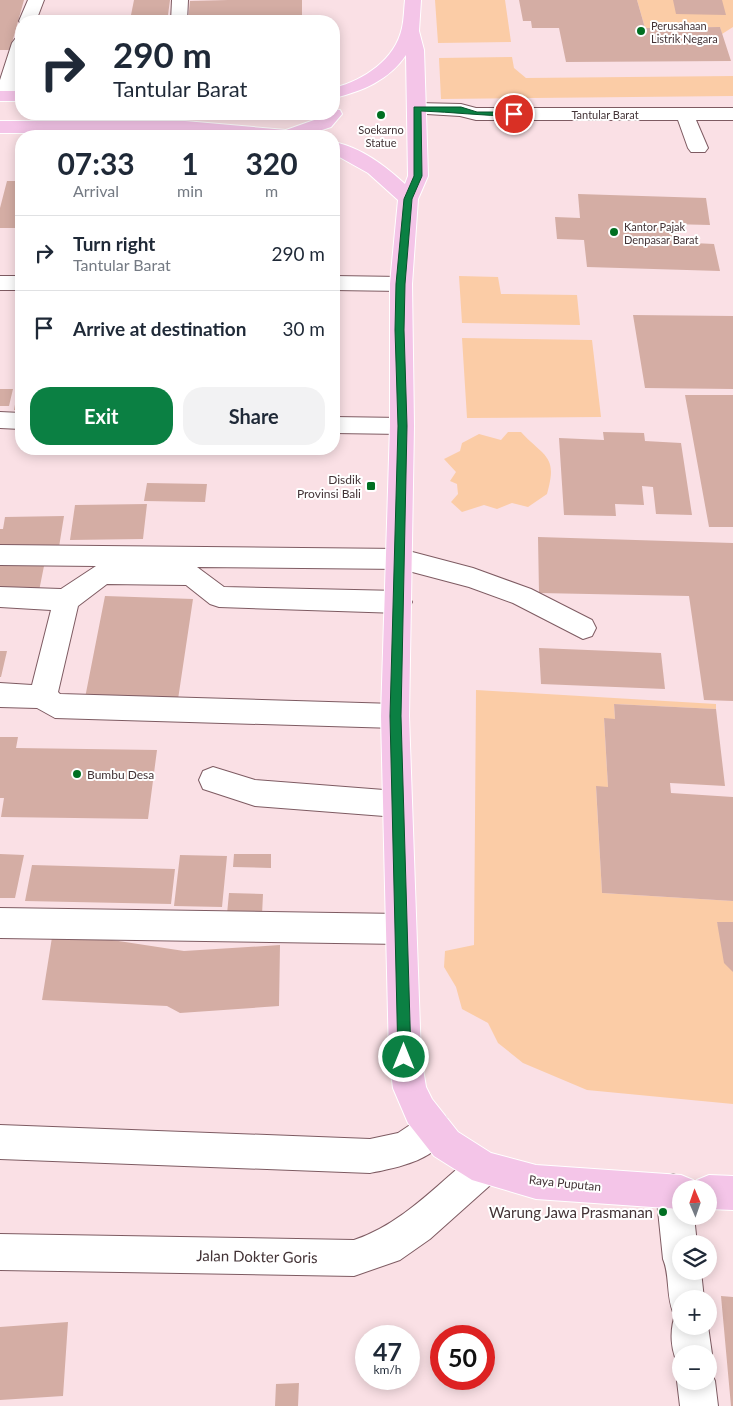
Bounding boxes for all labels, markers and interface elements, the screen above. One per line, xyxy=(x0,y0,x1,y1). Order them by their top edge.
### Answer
place label: Perusahaan Listrik Negara xyxy=(651,19,718,45)
marker: Perusahaan Listrik Negara xyxy=(635,25,647,37)
text: 290 m xyxy=(113,33,212,75)
icon: right xyxy=(30,35,95,100)
text: Tantular Barat xyxy=(113,75,248,102)
pin xyxy=(493,93,535,135)
icon: arrive xyxy=(500,100,528,128)
street label: Tantular Barat xyxy=(571,108,639,121)
marker: Soekarno Statue xyxy=(375,109,387,121)
place label: Soekarno Statue xyxy=(358,123,404,149)
text: 07:33 xyxy=(57,145,135,181)
text: 1 xyxy=(181,145,199,181)
text: 320 xyxy=(245,145,298,181)
text: Arrival xyxy=(73,181,119,200)
text: min xyxy=(177,181,203,200)
text: m xyxy=(265,181,278,200)
place label: Kantor Pajak Denpasar Barat xyxy=(624,220,698,246)
marker: Kantor Pajak Denpasar Barat xyxy=(608,226,620,238)
text: Turn right xyxy=(73,232,155,255)
icon: right xyxy=(30,239,58,267)
text: 290 m xyxy=(271,242,325,265)
text: Tantular Barat xyxy=(73,255,171,274)
icon: arrive xyxy=(30,314,58,342)
text: Arrive at destination xyxy=(73,317,246,340)
text: 30 m xyxy=(282,317,325,340)
button: Exit xyxy=(30,387,173,445)
button: Share xyxy=(183,387,325,445)
place label: Disdik Provinsi Bali xyxy=(297,472,362,501)
marker: Disdik Provinsi Bali xyxy=(365,480,377,492)
place label: Bumbu Desa xyxy=(87,767,154,782)
marker: Bumbu Desa xyxy=(71,768,83,780)
position arrow xyxy=(377,1030,429,1082)
street label: Raya Puputan xyxy=(528,1172,602,1194)
north arrow xyxy=(672,1180,718,1225)
map controls xyxy=(672,1180,717,1390)
place label: Warung Jawa Prasmanan xyxy=(489,1203,653,1221)
marker: Warung Jawa Prasmanan xyxy=(657,1206,669,1218)
button: layers xyxy=(672,1235,717,1280)
street label: Jalan Dokter Goris xyxy=(196,1246,318,1266)
button: + xyxy=(672,1290,717,1335)
speed limit sign: 50 xyxy=(430,1325,495,1390)
text: 47 xyxy=(373,1336,402,1366)
button: − xyxy=(672,1345,717,1390)
text: km/h xyxy=(373,1362,402,1377)

